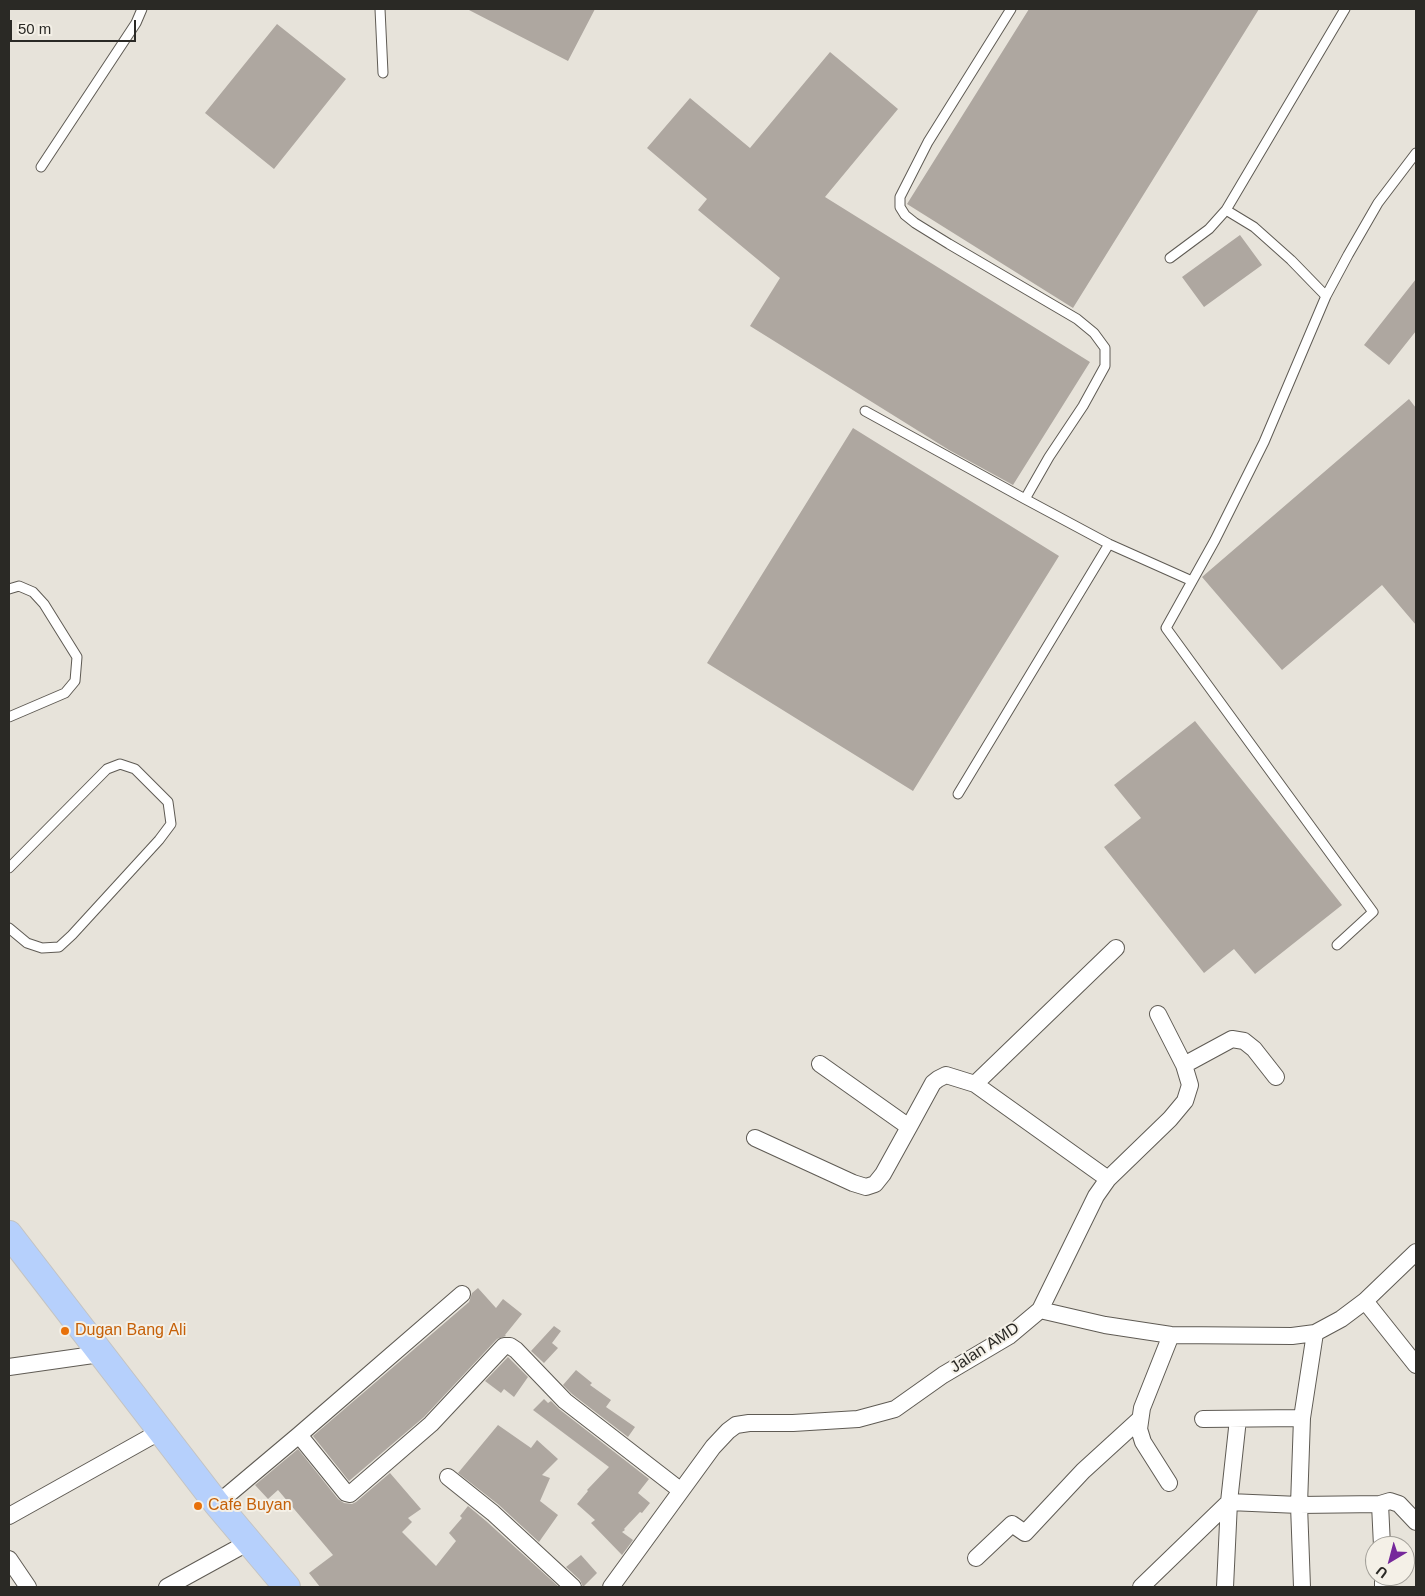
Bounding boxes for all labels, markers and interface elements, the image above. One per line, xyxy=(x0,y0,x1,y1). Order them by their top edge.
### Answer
scale bar xyxy=(12,10,139,42)
text: 50 m xyxy=(18,20,51,37)
street label: Jalan AMD xyxy=(947,1319,1023,1377)
place label: Dugan Bang Ali xyxy=(75,1321,186,1341)
marker: Dugan Bang Ali xyxy=(59,1325,71,1337)
place label: Cafe Buyan xyxy=(208,1496,292,1516)
marker: Cafe Buyan xyxy=(192,1500,204,1512)
north arrow xyxy=(1365,1536,1415,1586)
text: U xyxy=(1373,1563,1390,1582)

